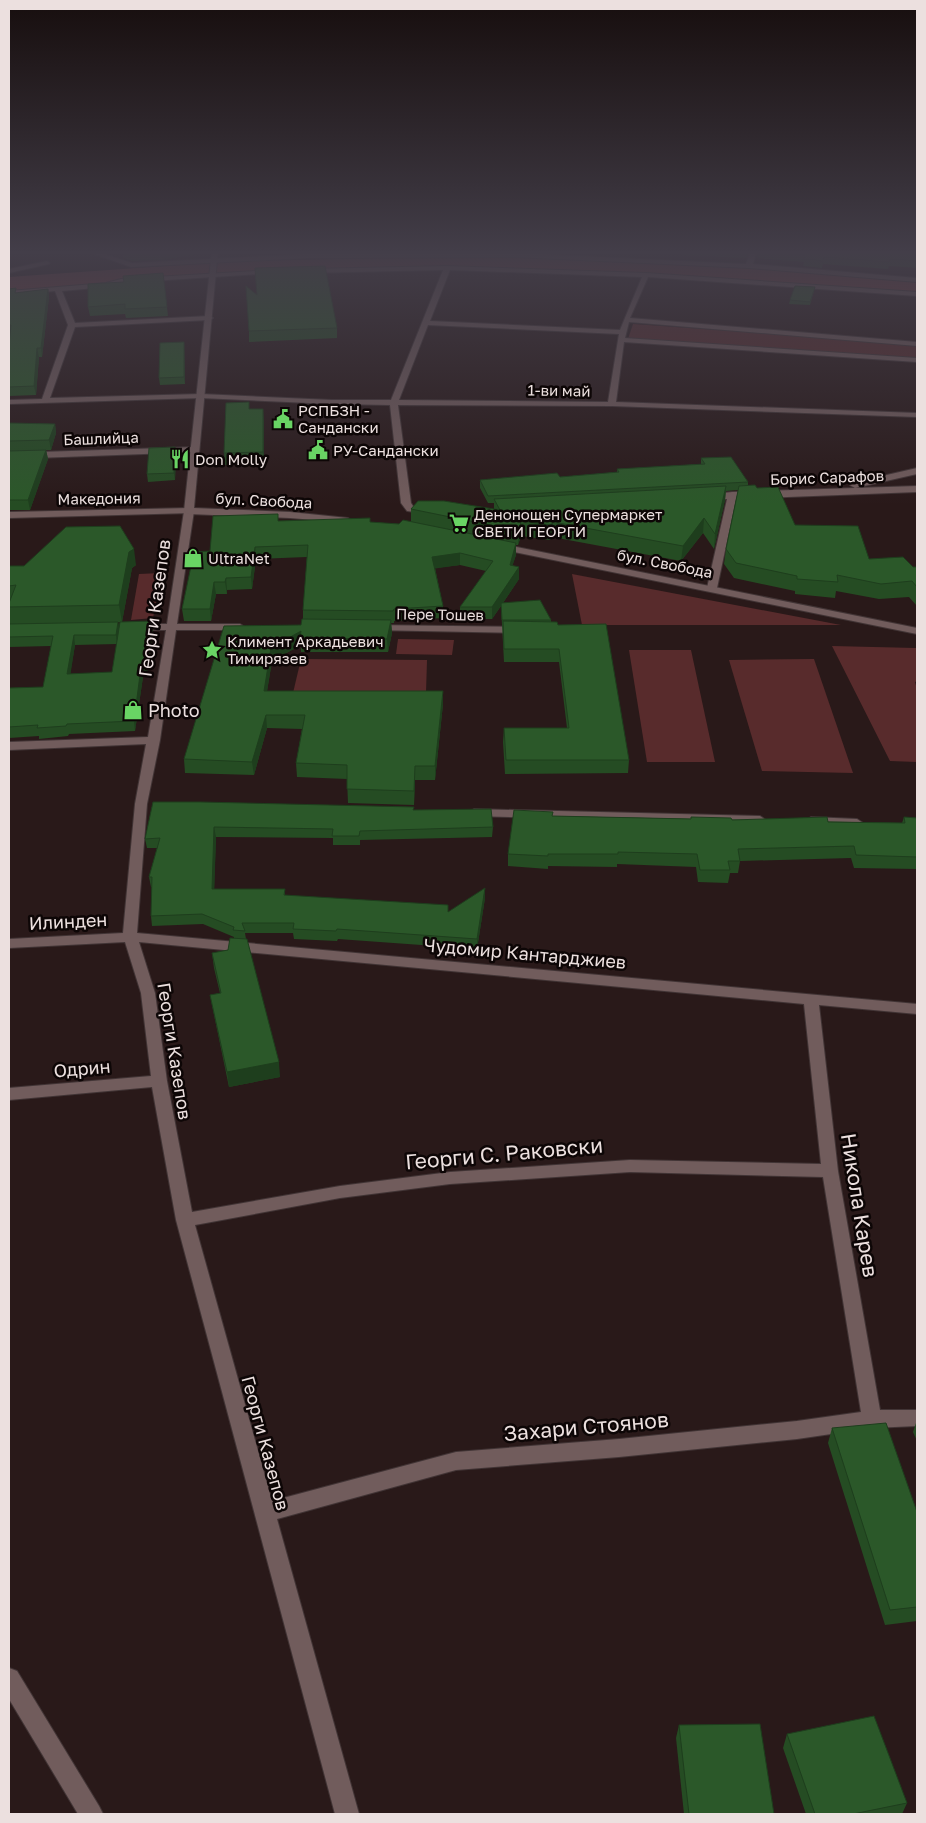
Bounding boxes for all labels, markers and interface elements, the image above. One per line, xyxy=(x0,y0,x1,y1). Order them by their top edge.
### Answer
street label: 1-ви май xyxy=(527,380,591,400)
place label: РСПБЗН - Сандански xyxy=(298,401,379,436)
public building icon: РСПБЗН - Сандански xyxy=(272,408,294,430)
street label: Башлийца xyxy=(63,428,139,448)
public building icon: РУ-Сандански xyxy=(307,439,329,461)
place label: РУ-Сандански xyxy=(333,441,439,459)
restaurant icon: Don Molly xyxy=(169,448,191,470)
place label: Don Molly xyxy=(195,450,268,468)
street label: Борис Сарафов xyxy=(770,466,884,488)
street label: Македония xyxy=(57,488,141,508)
street label: бул. Свобода xyxy=(215,488,313,512)
place label: Денонощен Супермаркет СВЕТИ ГЕОРГИ xyxy=(474,505,663,540)
supermarket icon: Денонощен Супермаркет СВЕТИ ГЕОРГИ xyxy=(448,512,470,534)
street label: Георги Казепов xyxy=(133,538,175,678)
street label: бул. Свобода xyxy=(616,545,714,581)
shop icon: UltraNet xyxy=(182,547,204,569)
place label: UltraNet xyxy=(208,549,270,567)
street label: Пере Тошев xyxy=(396,604,484,624)
place label: Климент Аркадьевич Тимирязев xyxy=(227,632,383,667)
place icon: Климент Аркадьевич Тимирязев xyxy=(201,639,223,661)
shop icon: Photo xyxy=(122,699,144,721)
place label: Photo xyxy=(148,699,200,721)
street label: Илинден xyxy=(28,908,108,934)
street label: Чудомир Кантарджиев xyxy=(423,933,627,973)
street label: Георги Казепов xyxy=(153,981,197,1121)
street label: Одрин xyxy=(53,1055,111,1081)
street label: Георги С. Раковски xyxy=(404,1131,604,1175)
street label: Никола Карев xyxy=(836,1131,884,1279)
street label: Георги Казепов xyxy=(237,1373,295,1513)
street label: Захари Стоянов xyxy=(502,1406,670,1446)

